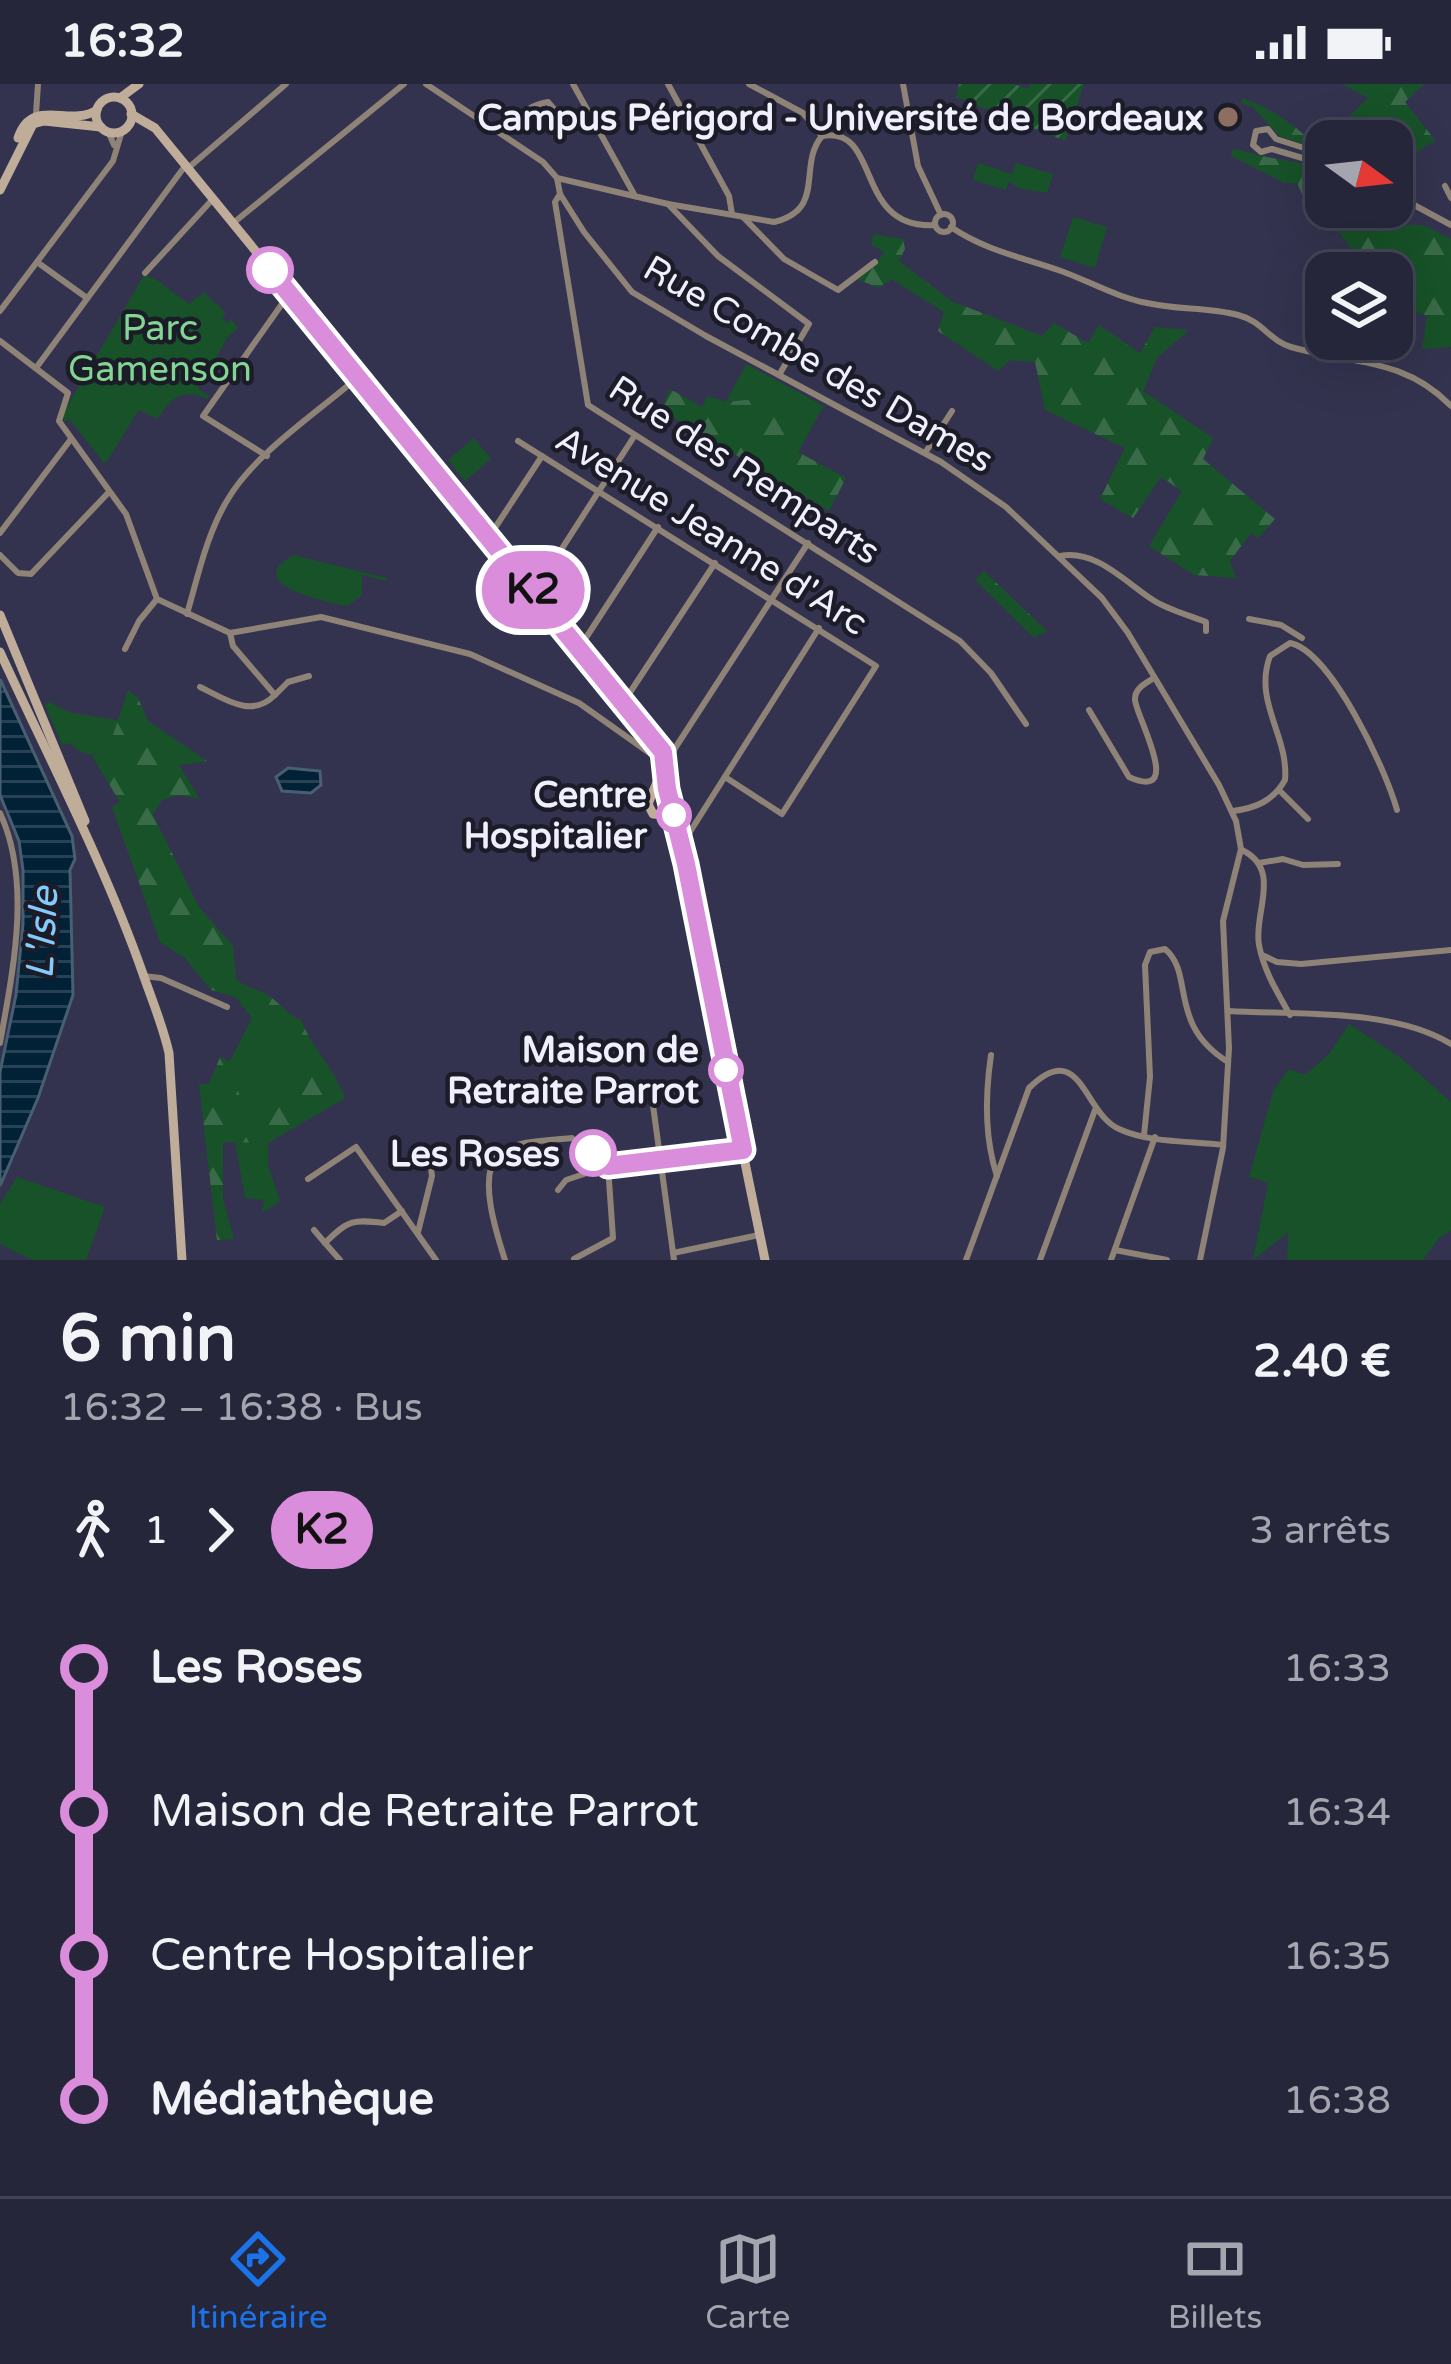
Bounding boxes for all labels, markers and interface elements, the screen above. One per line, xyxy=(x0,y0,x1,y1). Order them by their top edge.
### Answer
text: 16:32 xyxy=(60,15,185,69)
place label: Campus Périgord - Université de Bordeaux xyxy=(477,97,1204,140)
marker: Campus Périgord - Université de Bordeaux xyxy=(1215,104,1241,130)
north arrow xyxy=(1305,120,1413,228)
map controls xyxy=(1305,120,1413,360)
street label: Rue Combe des Dames xyxy=(636,247,1001,482)
unlabelled marker xyxy=(248,248,292,292)
button: layers xyxy=(1305,252,1413,360)
park label: Parc Gamenson xyxy=(68,307,252,391)
street label: Rue des Remparts xyxy=(601,367,888,574)
street label: Avenue Jeanne d'Arc xyxy=(548,418,875,645)
line badge: K2 xyxy=(479,551,587,629)
text: K2 xyxy=(506,564,560,615)
place label: Centre Hospitalier xyxy=(463,774,648,858)
marker: Centre Hospitalier xyxy=(658,799,690,831)
water label: L'Isle xyxy=(17,884,68,980)
place label: Maison de Retraite Parrot xyxy=(447,1029,699,1113)
marker: Maison de Retraite Parrot xyxy=(710,1054,742,1086)
marker: Les Roses xyxy=(571,1131,615,1175)
place label: Les Roses xyxy=(390,1133,560,1176)
text: 6 min xyxy=(60,1299,236,1379)
text: 2.40 € xyxy=(1253,1335,1391,1389)
text: 16:32 – 16:38 · Bus xyxy=(60,1384,423,1431)
icon: walk xyxy=(60,1497,126,1563)
icon: forward xyxy=(187,1497,253,1563)
text: K2 xyxy=(295,1504,349,1555)
text: 1 xyxy=(144,1507,169,1554)
text: 3 arrêts xyxy=(1249,1507,1391,1554)
text: Les Roses xyxy=(150,1641,363,1695)
text: 16:33 xyxy=(1283,1645,1391,1692)
text: Maison de Retraite Parrot xyxy=(150,1785,699,1839)
text: 16:34 xyxy=(1283,1789,1391,1836)
text: Centre Hospitalier xyxy=(150,1929,533,1983)
text: 16:35 xyxy=(1283,1933,1391,1980)
text: Médiathèque xyxy=(150,2073,434,2127)
text: 16:38 xyxy=(1283,2077,1391,2124)
tab: Itinéraire xyxy=(189,2226,328,2337)
tab: Carte xyxy=(705,2226,790,2337)
tab: Billets xyxy=(1168,2226,1262,2337)

